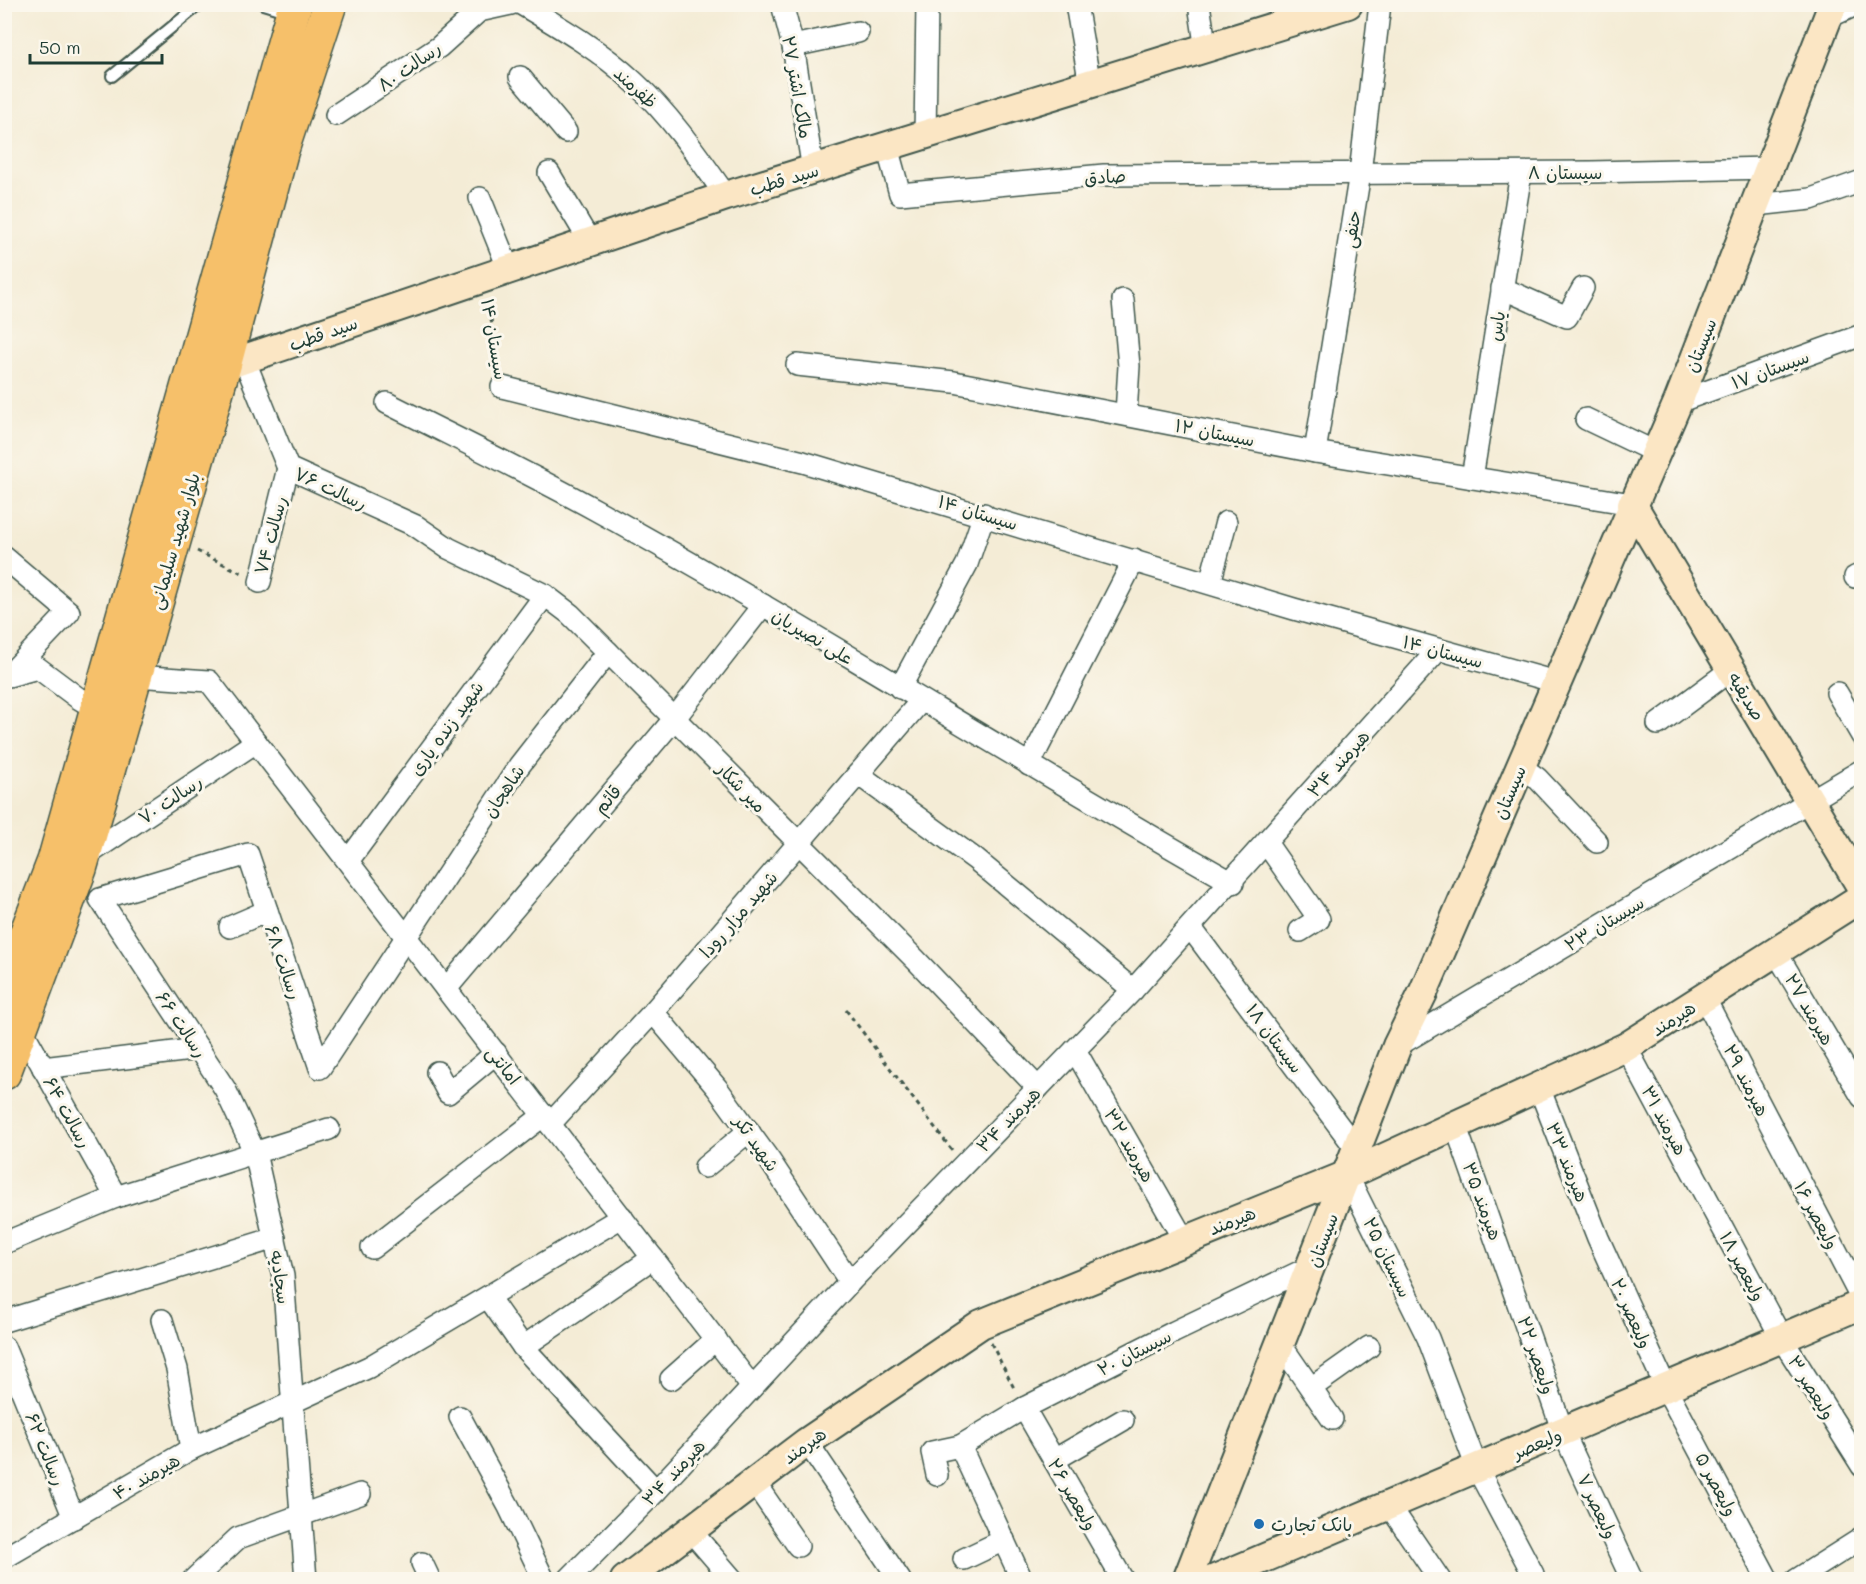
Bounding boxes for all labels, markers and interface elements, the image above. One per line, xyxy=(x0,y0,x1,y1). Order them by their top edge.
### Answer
scale bar xyxy=(30,27,162,65)
street label: مالک اشتر ۲۷ xyxy=(777,34,819,140)
text: 50 m xyxy=(39,35,81,59)
street label: رسالت ۸۰ xyxy=(372,35,446,97)
street label: ظفرمند xyxy=(609,61,663,113)
street label: سید قطب xyxy=(747,157,821,201)
street label: سیستان ۸ xyxy=(1528,160,1602,184)
street label: صادق xyxy=(1083,163,1127,189)
street label: حنفی xyxy=(1336,208,1366,250)
street label: سیستان ۱۴ xyxy=(476,297,514,381)
street label: یاس xyxy=(1482,309,1510,343)
street label: سید قطب xyxy=(285,310,361,356)
street label: سیستان xyxy=(1678,314,1722,376)
street label: سیستان ۱۷ xyxy=(1728,344,1812,394)
street label: سیستان ۱۲ xyxy=(1173,413,1257,451)
street label: رسالت ۷۶ xyxy=(291,461,371,515)
street label: بلوار شهید سلیمانی xyxy=(143,470,205,612)
street label: سیستان ۱۴ xyxy=(935,489,1021,535)
street label: رسالت ۷۴ xyxy=(248,493,292,577)
street label: علی نصیریان xyxy=(768,602,858,670)
street label: سیستان ۱۴ xyxy=(1400,629,1486,673)
street label: صدیقیه xyxy=(1723,667,1771,725)
street label: شهید زنده یاری xyxy=(403,676,489,780)
street label: هیرمند ۳۴ xyxy=(1301,724,1375,802)
street label: میر شکار xyxy=(711,755,772,817)
street label: شاهجان xyxy=(477,760,529,822)
street label: سیستان xyxy=(1487,761,1531,823)
street label: رسالت ۷۰ xyxy=(133,769,207,829)
street label: قائم xyxy=(588,779,629,821)
street label: شهید مزار رودا xyxy=(694,865,782,963)
street label: سیستان ۲۳ xyxy=(1560,890,1648,956)
street label: رسالت ۶۸ xyxy=(260,921,308,1003)
street label: هیرمند ۲۷ xyxy=(1780,969,1840,1049)
street label: رسالت ۶۶ xyxy=(151,986,213,1062)
street label: هیرمند xyxy=(1646,995,1700,1041)
street label: سیستان ۱۸ xyxy=(1241,998,1309,1078)
street label: هیرمند ۲۹ xyxy=(1719,1040,1775,1120)
street label: امانتی xyxy=(481,1041,527,1089)
street label: رسالت ۶۴ xyxy=(38,1072,98,1152)
street label: هیرمند ۳۴ xyxy=(971,1081,1045,1157)
street label: هیرمند ۳۱ xyxy=(1637,1081,1693,1159)
street label: هیرمند ۳۲ xyxy=(1099,1104,1161,1186)
street label: شهید تکر xyxy=(728,1108,785,1176)
street label: هیرمند ۳۳ xyxy=(1541,1119,1595,1205)
street label: هیرمند ۳۵ xyxy=(1458,1159,1508,1243)
street label: ولیعصر ۱۶ xyxy=(1789,1177,1845,1253)
street label: هیرمند xyxy=(1205,1200,1259,1240)
street label: سیستان xyxy=(1301,1209,1343,1271)
street label: سیستان ۲۵ xyxy=(1358,1213,1418,1301)
street label: ولیعصر ۱۸ xyxy=(1715,1227,1771,1305)
street label: سجادیه xyxy=(265,1249,297,1305)
street label: ولیعصر ۲۰ xyxy=(1606,1274,1658,1352)
street label: ولیعصر ۲۲ xyxy=(1512,1313,1562,1397)
street label: سیستان ۲۰ xyxy=(1093,1323,1175,1381)
street label: ولیعصر ۳ xyxy=(1783,1350,1841,1424)
street label: رسالت ۶۲ xyxy=(20,1409,72,1489)
street label: هیرمند xyxy=(777,1421,831,1469)
street label: ولیعصر xyxy=(1507,1422,1565,1465)
street label: هیرمند ۳۴ xyxy=(636,1434,710,1510)
street label: هیرمند ۴۰ xyxy=(108,1447,184,1505)
street label: ولیعصر ۵ xyxy=(1690,1448,1744,1520)
street label: ولیعصر ۲۶ xyxy=(1043,1454,1103,1534)
street label: ولیعصر ۷ xyxy=(1572,1470,1624,1542)
place label: بانک تجارت xyxy=(1271,1512,1353,1536)
marker: بانک تجارت xyxy=(1252,1517,1266,1531)

